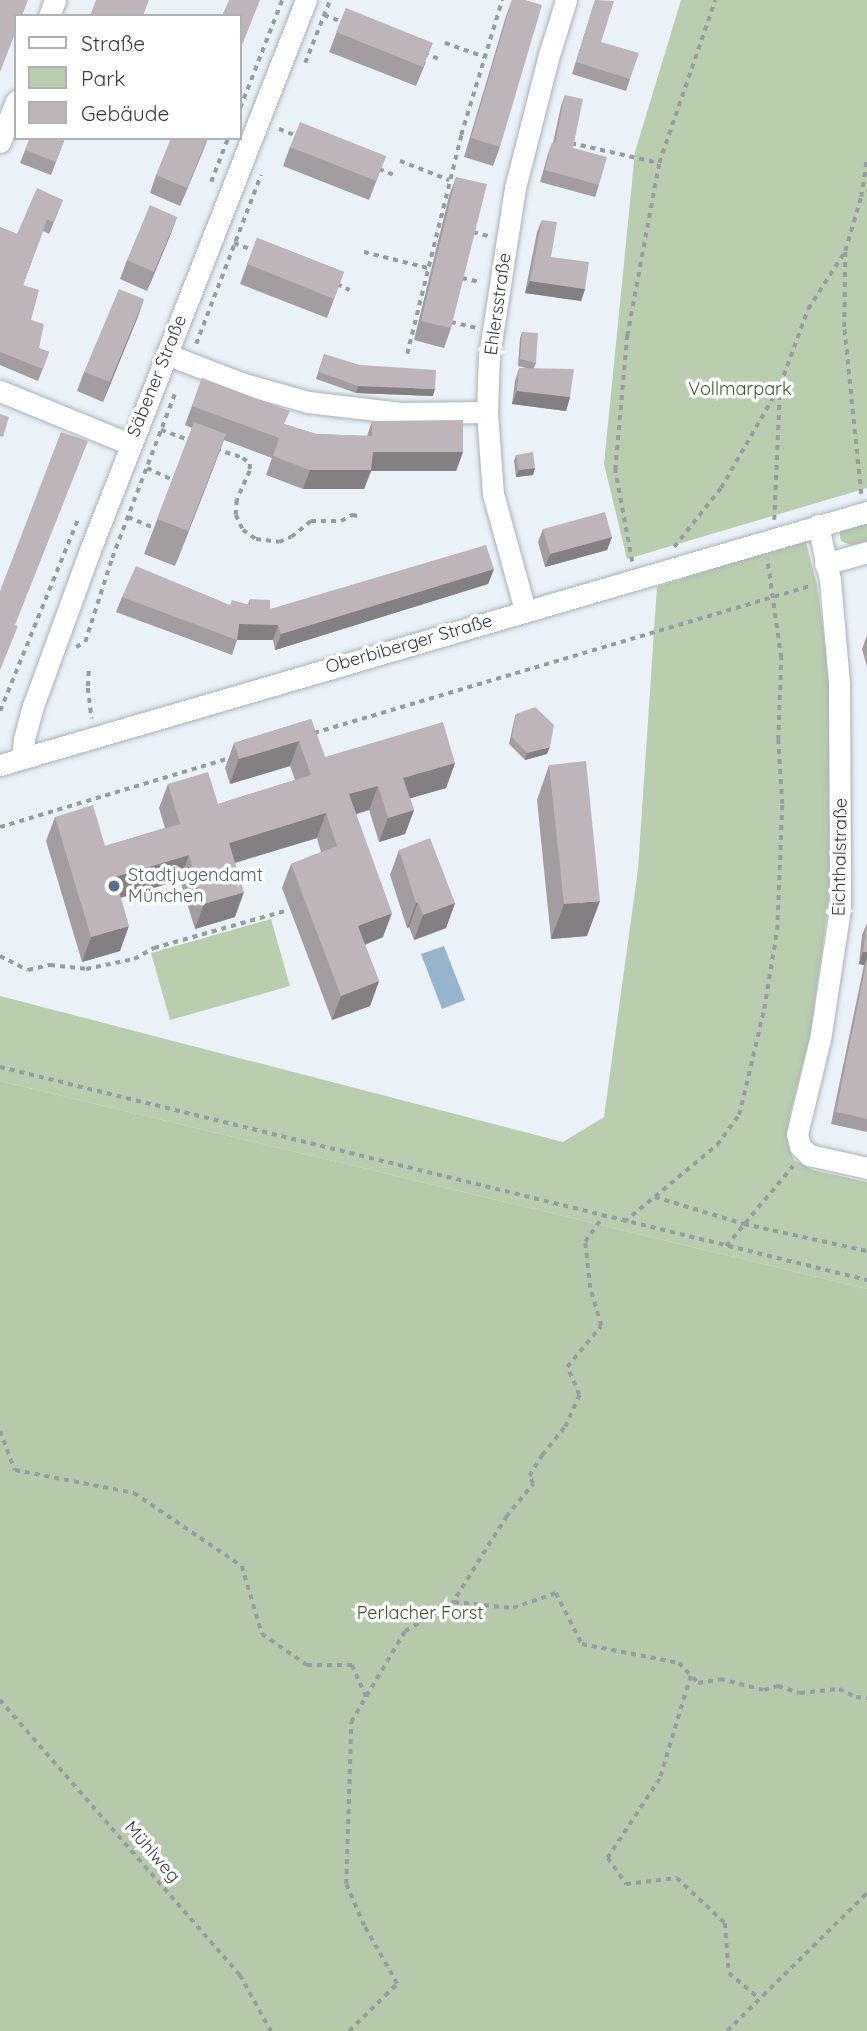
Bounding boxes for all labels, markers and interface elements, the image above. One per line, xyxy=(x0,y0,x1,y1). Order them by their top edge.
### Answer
legend xyxy=(14,14,242,140)
text: Straße xyxy=(81,30,145,56)
text: Park xyxy=(81,65,125,91)
text: Gebäude xyxy=(81,100,169,126)
street label: Ehlersstraße xyxy=(480,251,516,357)
street label: Säbener Straße xyxy=(123,312,191,440)
park label: Vollmarpark xyxy=(688,378,792,400)
street label: Oberbiberger Straße xyxy=(323,610,495,678)
street label: Eichthalstraße xyxy=(828,798,852,916)
place label: Stadtjugendamt München xyxy=(128,865,263,908)
marker: Stadtjugendamt München xyxy=(106,878,122,894)
park label: Perlacher Forst xyxy=(357,1602,483,1624)
street label: Mühlweg xyxy=(120,1817,184,1887)

